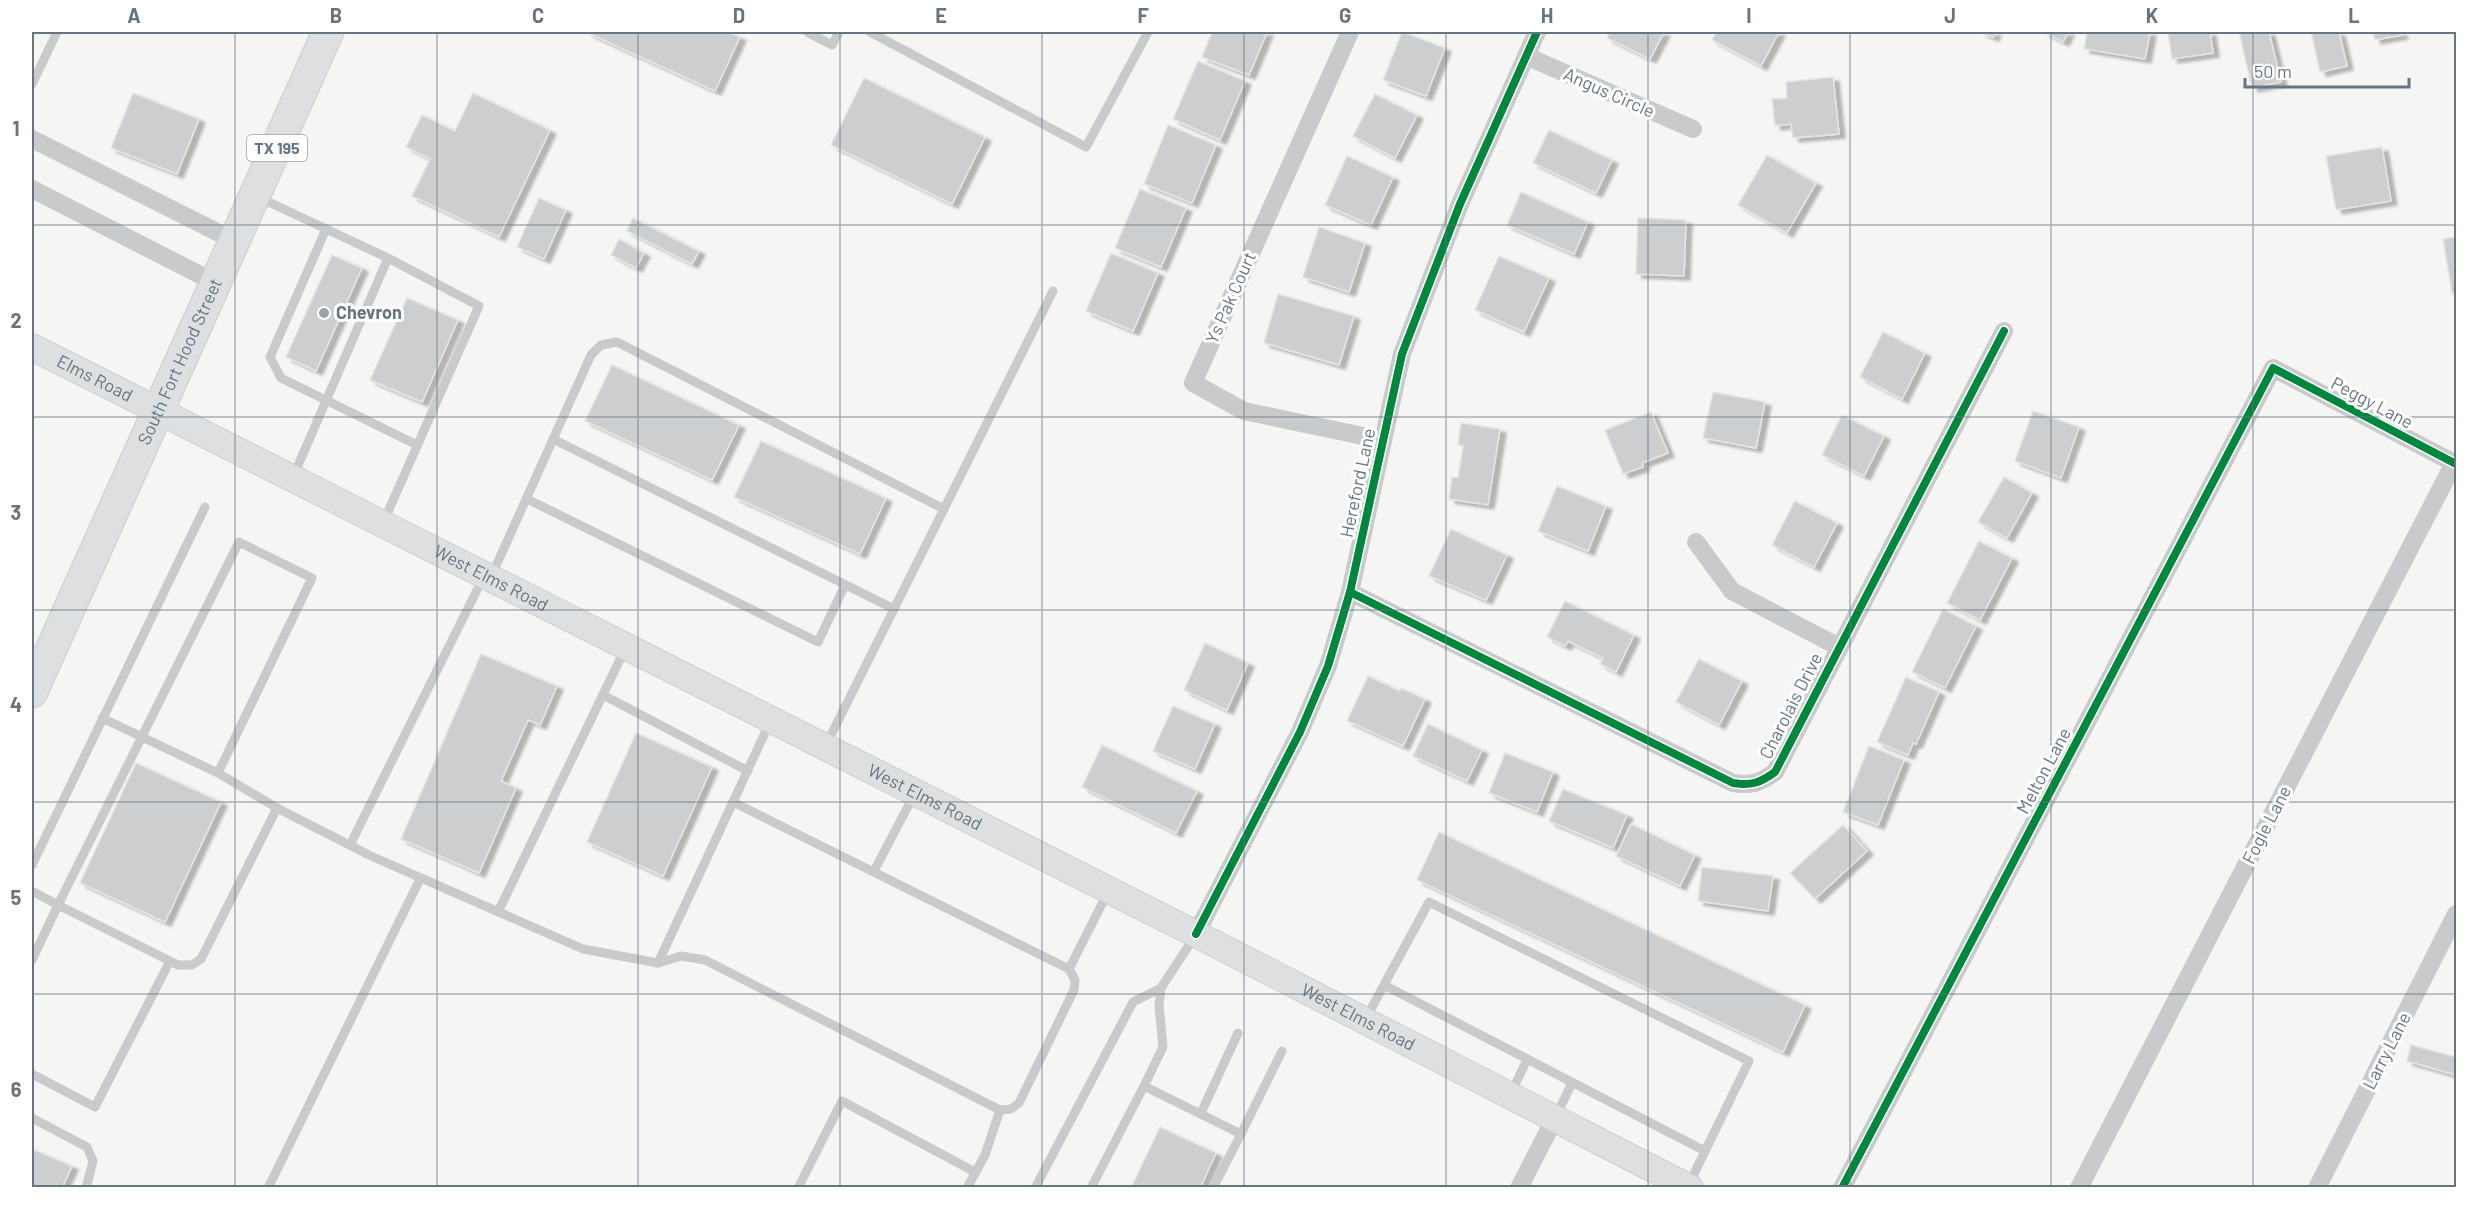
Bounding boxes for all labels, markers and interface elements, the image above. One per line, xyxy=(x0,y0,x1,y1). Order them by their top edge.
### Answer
text: A xyxy=(127,3,141,27)
text: B xyxy=(330,3,342,27)
text: C xyxy=(532,3,544,27)
text: D xyxy=(733,3,745,27)
text: E xyxy=(935,3,947,27)
text: F xyxy=(1137,3,1149,27)
text: G xyxy=(1339,3,1351,27)
text: H xyxy=(1541,3,1553,27)
text: I xyxy=(1746,3,1752,27)
text: J xyxy=(1944,3,1956,27)
text: K xyxy=(2146,3,2159,27)
text: L xyxy=(2348,3,2360,27)
scale bar xyxy=(2245,51,2408,89)
text: 50 m xyxy=(2254,60,2292,82)
street label: Angus Circle xyxy=(1561,62,1658,122)
text: 1 xyxy=(12,116,20,140)
road number: TX 195 xyxy=(247,135,307,161)
street label: Ys Pak Court xyxy=(1200,248,1260,347)
street label: South Fort Hood Street xyxy=(132,275,226,448)
place label: Chevron xyxy=(336,301,402,323)
marker: Chevron xyxy=(317,306,331,320)
text: 2 xyxy=(10,308,22,332)
street label: Elms Road xyxy=(53,349,137,406)
street label: Peggy Lane xyxy=(2328,371,2417,433)
street label: Hereford Lane xyxy=(1335,426,1379,539)
text: 3 xyxy=(11,500,21,524)
street label: West Elms Road xyxy=(431,540,552,616)
street label: Charolais Drive xyxy=(1754,649,1826,762)
text: 4 xyxy=(10,692,22,716)
street label: Melton Lane xyxy=(2011,724,2075,817)
street label: West Elms Road xyxy=(864,758,986,834)
street label: Fogle Lane xyxy=(2237,782,2295,867)
text: 5 xyxy=(11,885,22,909)
street label: West Elms Road xyxy=(1298,978,1419,1055)
street label: Larry Lane xyxy=(2357,1008,2415,1093)
text: 6 xyxy=(11,1077,22,1101)

